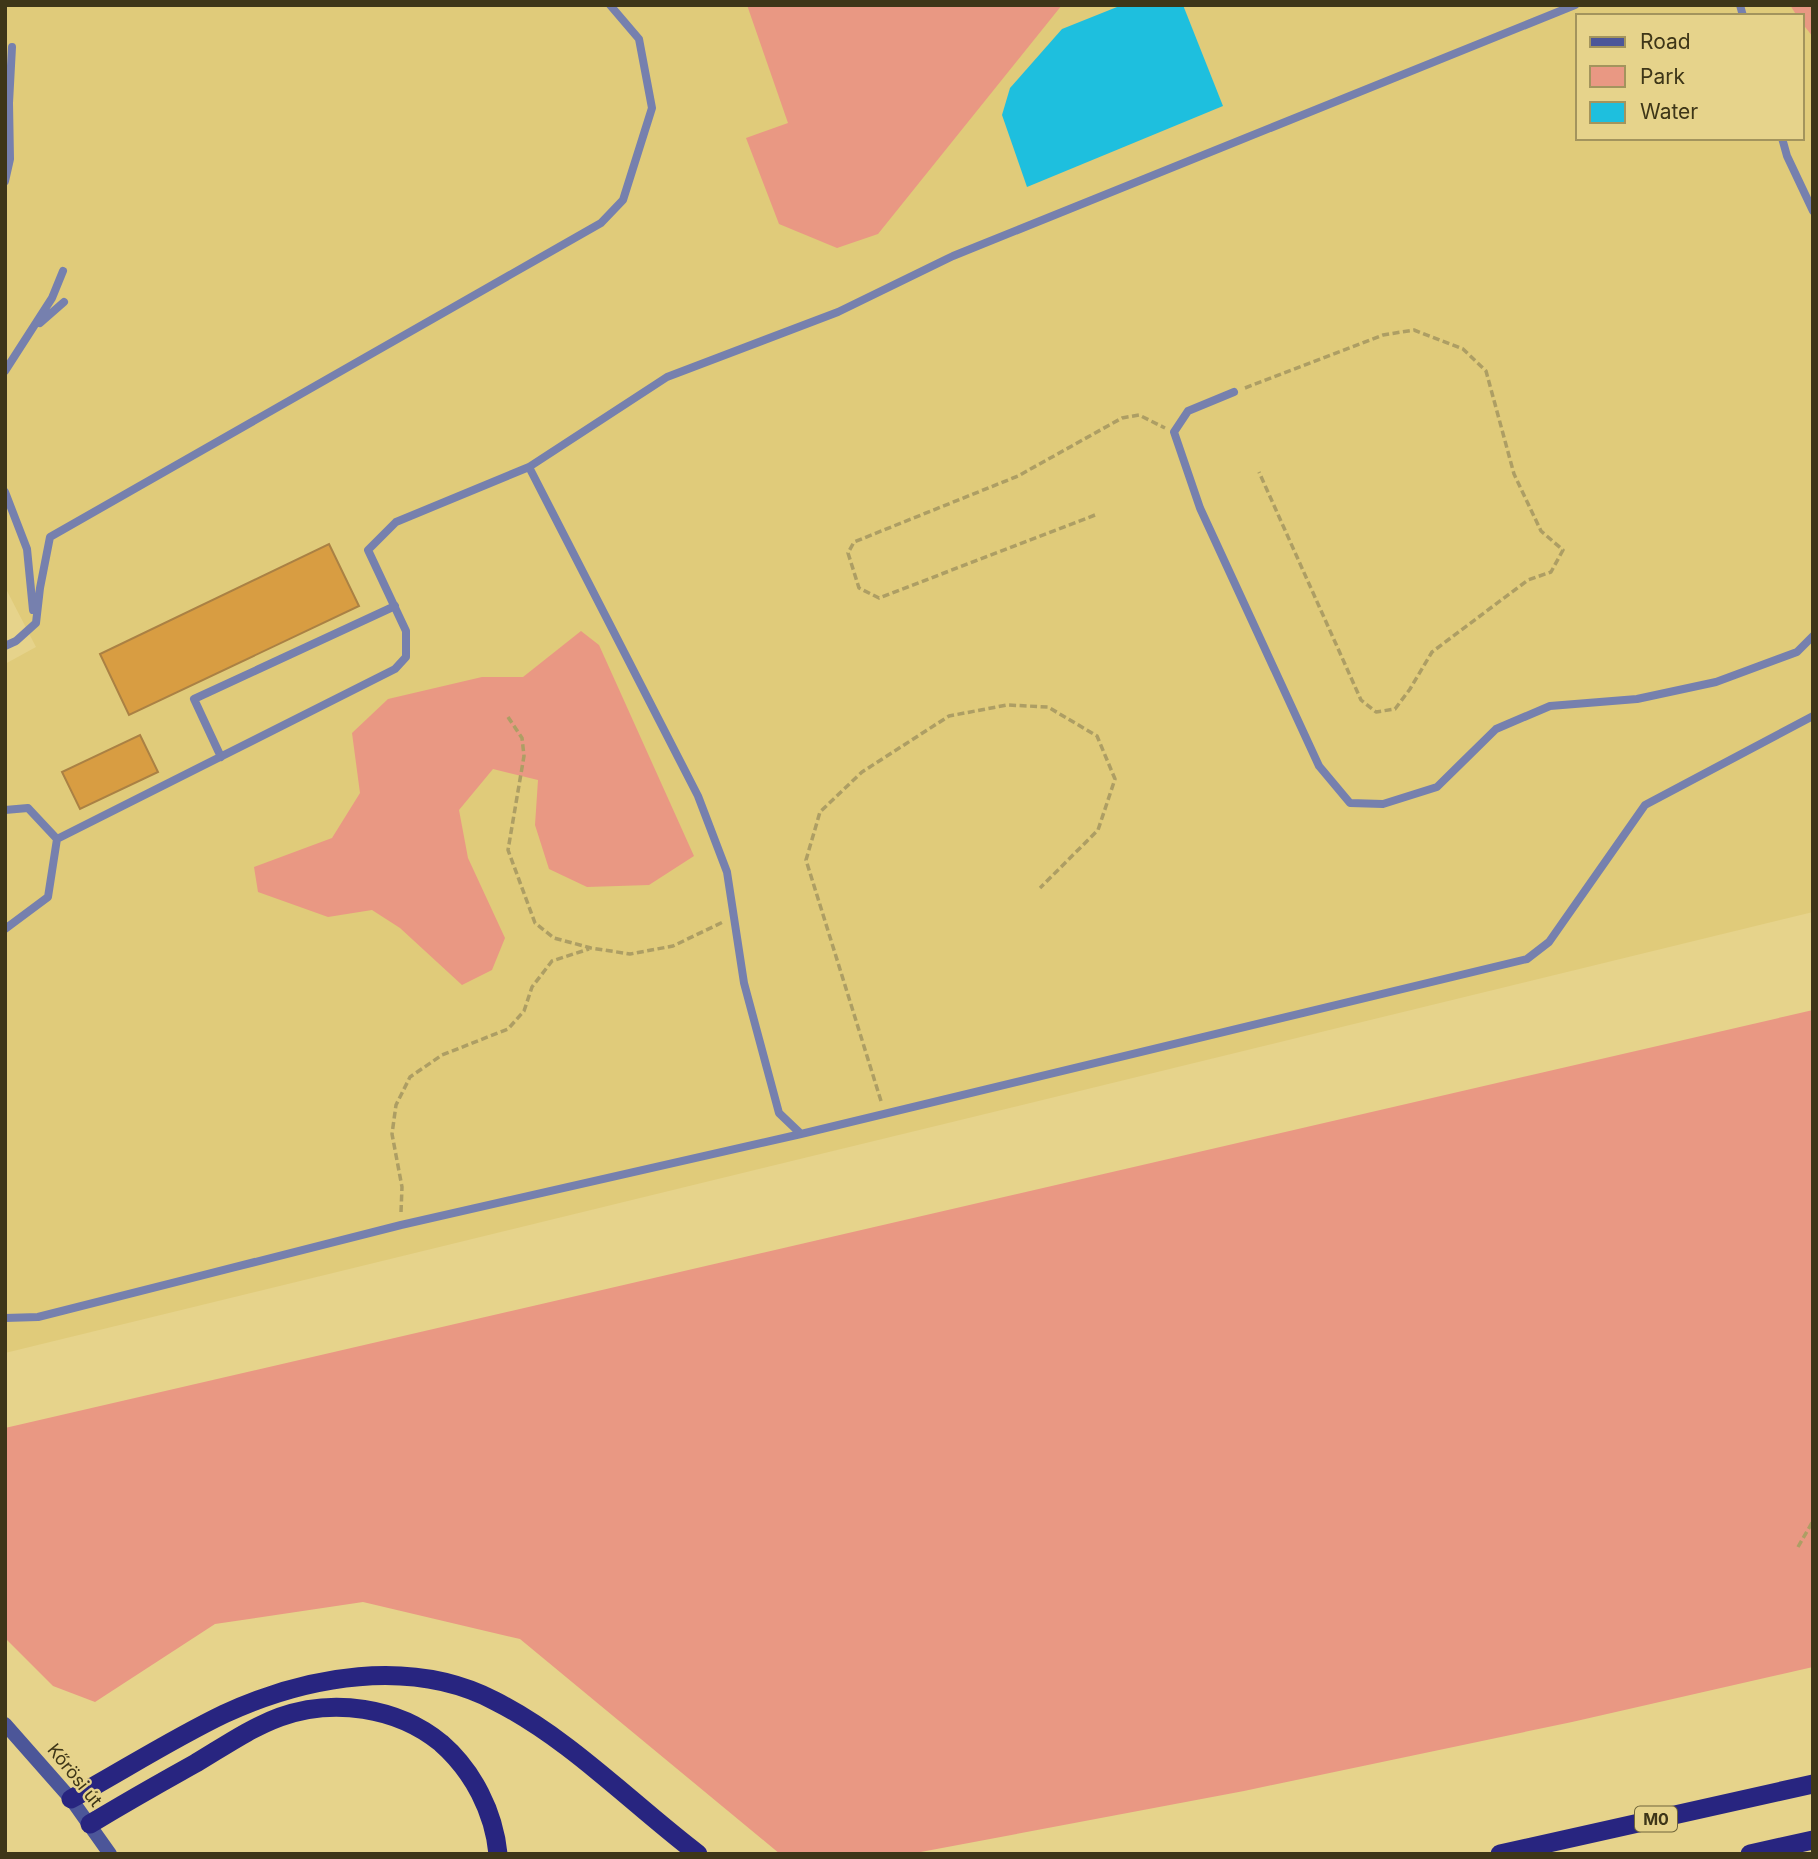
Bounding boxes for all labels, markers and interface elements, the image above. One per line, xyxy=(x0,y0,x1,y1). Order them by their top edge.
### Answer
legend xyxy=(1576,14,1804,140)
text: Road xyxy=(1640,29,1691,54)
text: Park xyxy=(1640,64,1685,89)
text: Water xyxy=(1640,99,1698,124)
street label: Kőrösi út xyxy=(43,1739,107,1811)
road number: M0 xyxy=(1635,1806,1677,1831)

